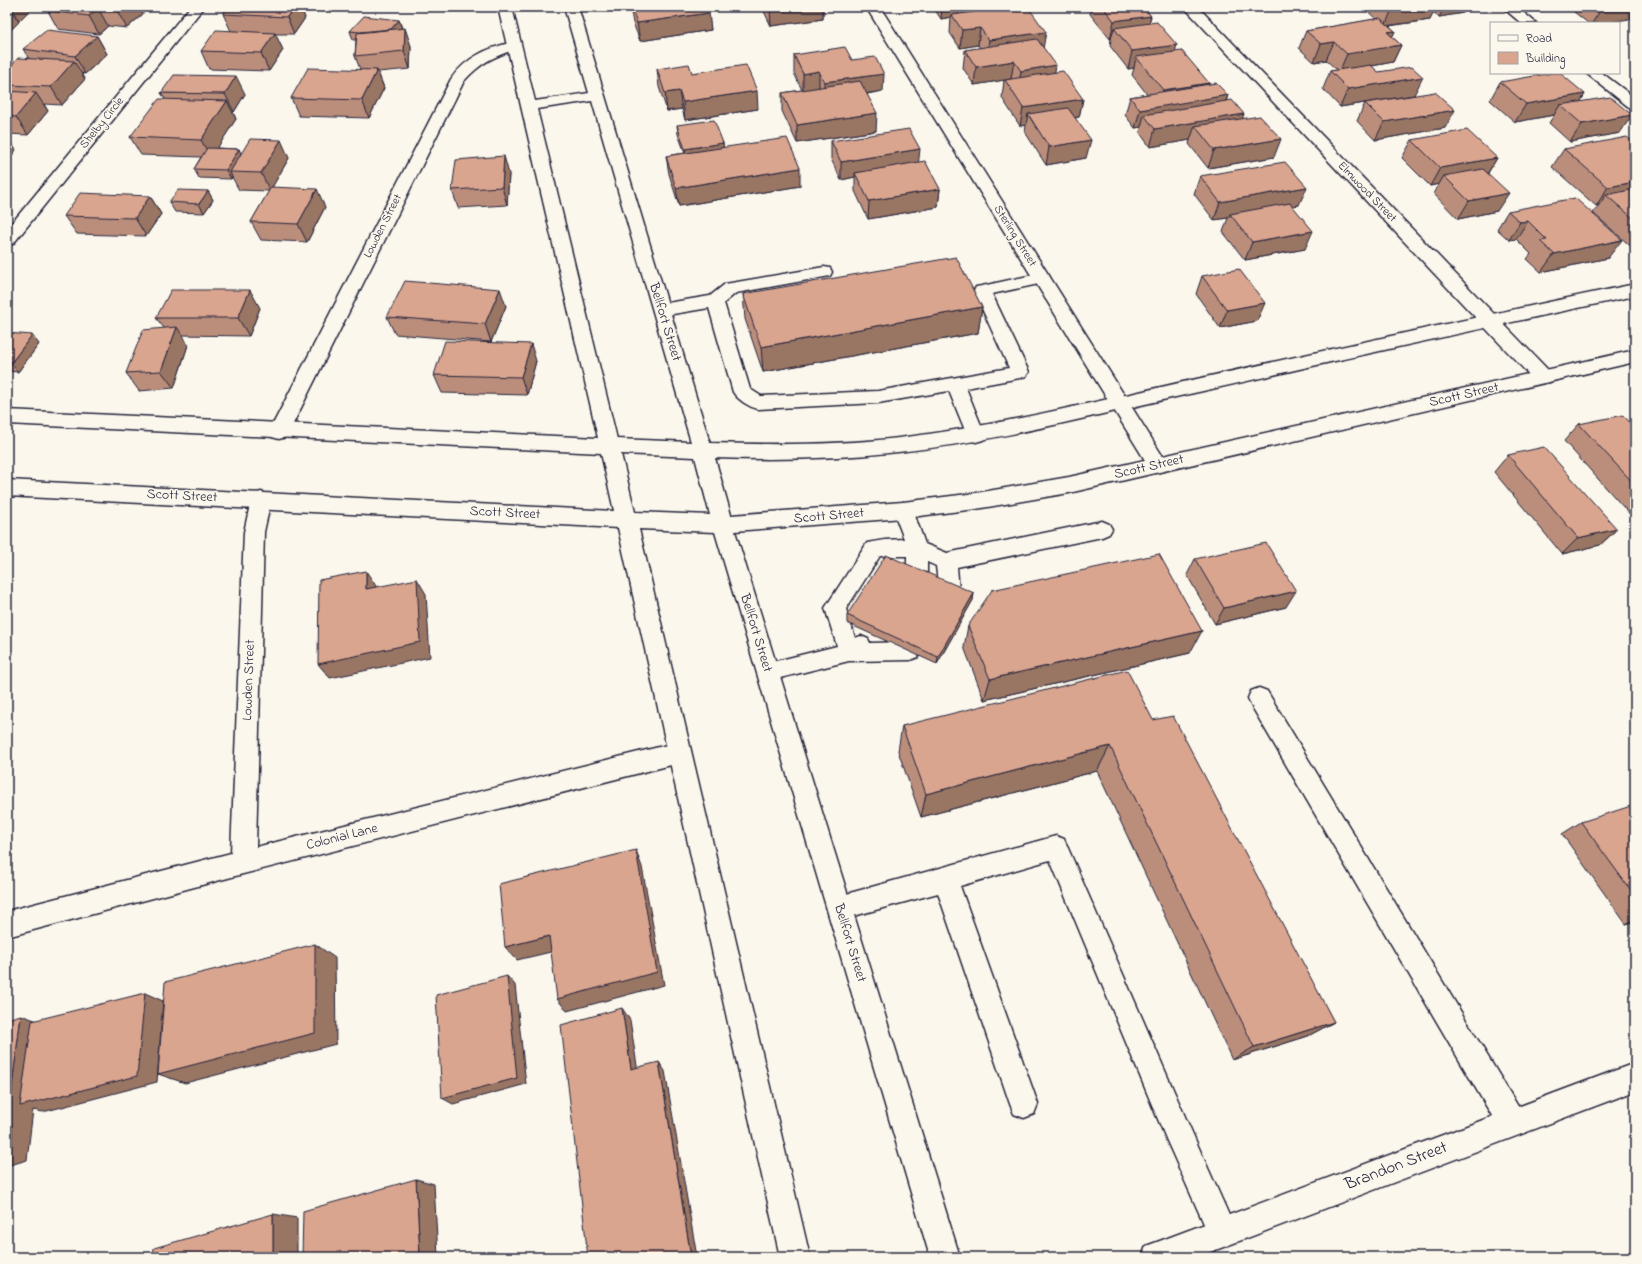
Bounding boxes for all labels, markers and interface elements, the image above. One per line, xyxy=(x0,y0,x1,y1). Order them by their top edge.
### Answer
legend xyxy=(1490,22,1620,74)
text: Road xyxy=(1526,30,1552,48)
text: Building xyxy=(1525,50,1565,69)
street label: Shelby Circle xyxy=(75,93,130,153)
street label: Elmwood Street xyxy=(1333,157,1401,227)
street label: Lowden Street xyxy=(359,191,407,261)
street label: Sterling Street xyxy=(988,202,1041,271)
street label: Bellfort Street xyxy=(643,279,687,364)
street label: Scott Street xyxy=(1427,377,1501,413)
street label: Scott Street xyxy=(1112,449,1186,485)
street label: Scott Street xyxy=(146,484,218,508)
street label: Scott Street xyxy=(469,501,541,525)
street label: Scott Street xyxy=(793,502,865,530)
street label: Bellfort Street xyxy=(734,590,778,675)
street label: Lowden Street xyxy=(237,639,261,721)
street label: Colonial Lane xyxy=(304,818,381,856)
street label: Bellfort Street xyxy=(828,900,872,985)
street label: Brandon Street xyxy=(1340,1135,1451,1197)

